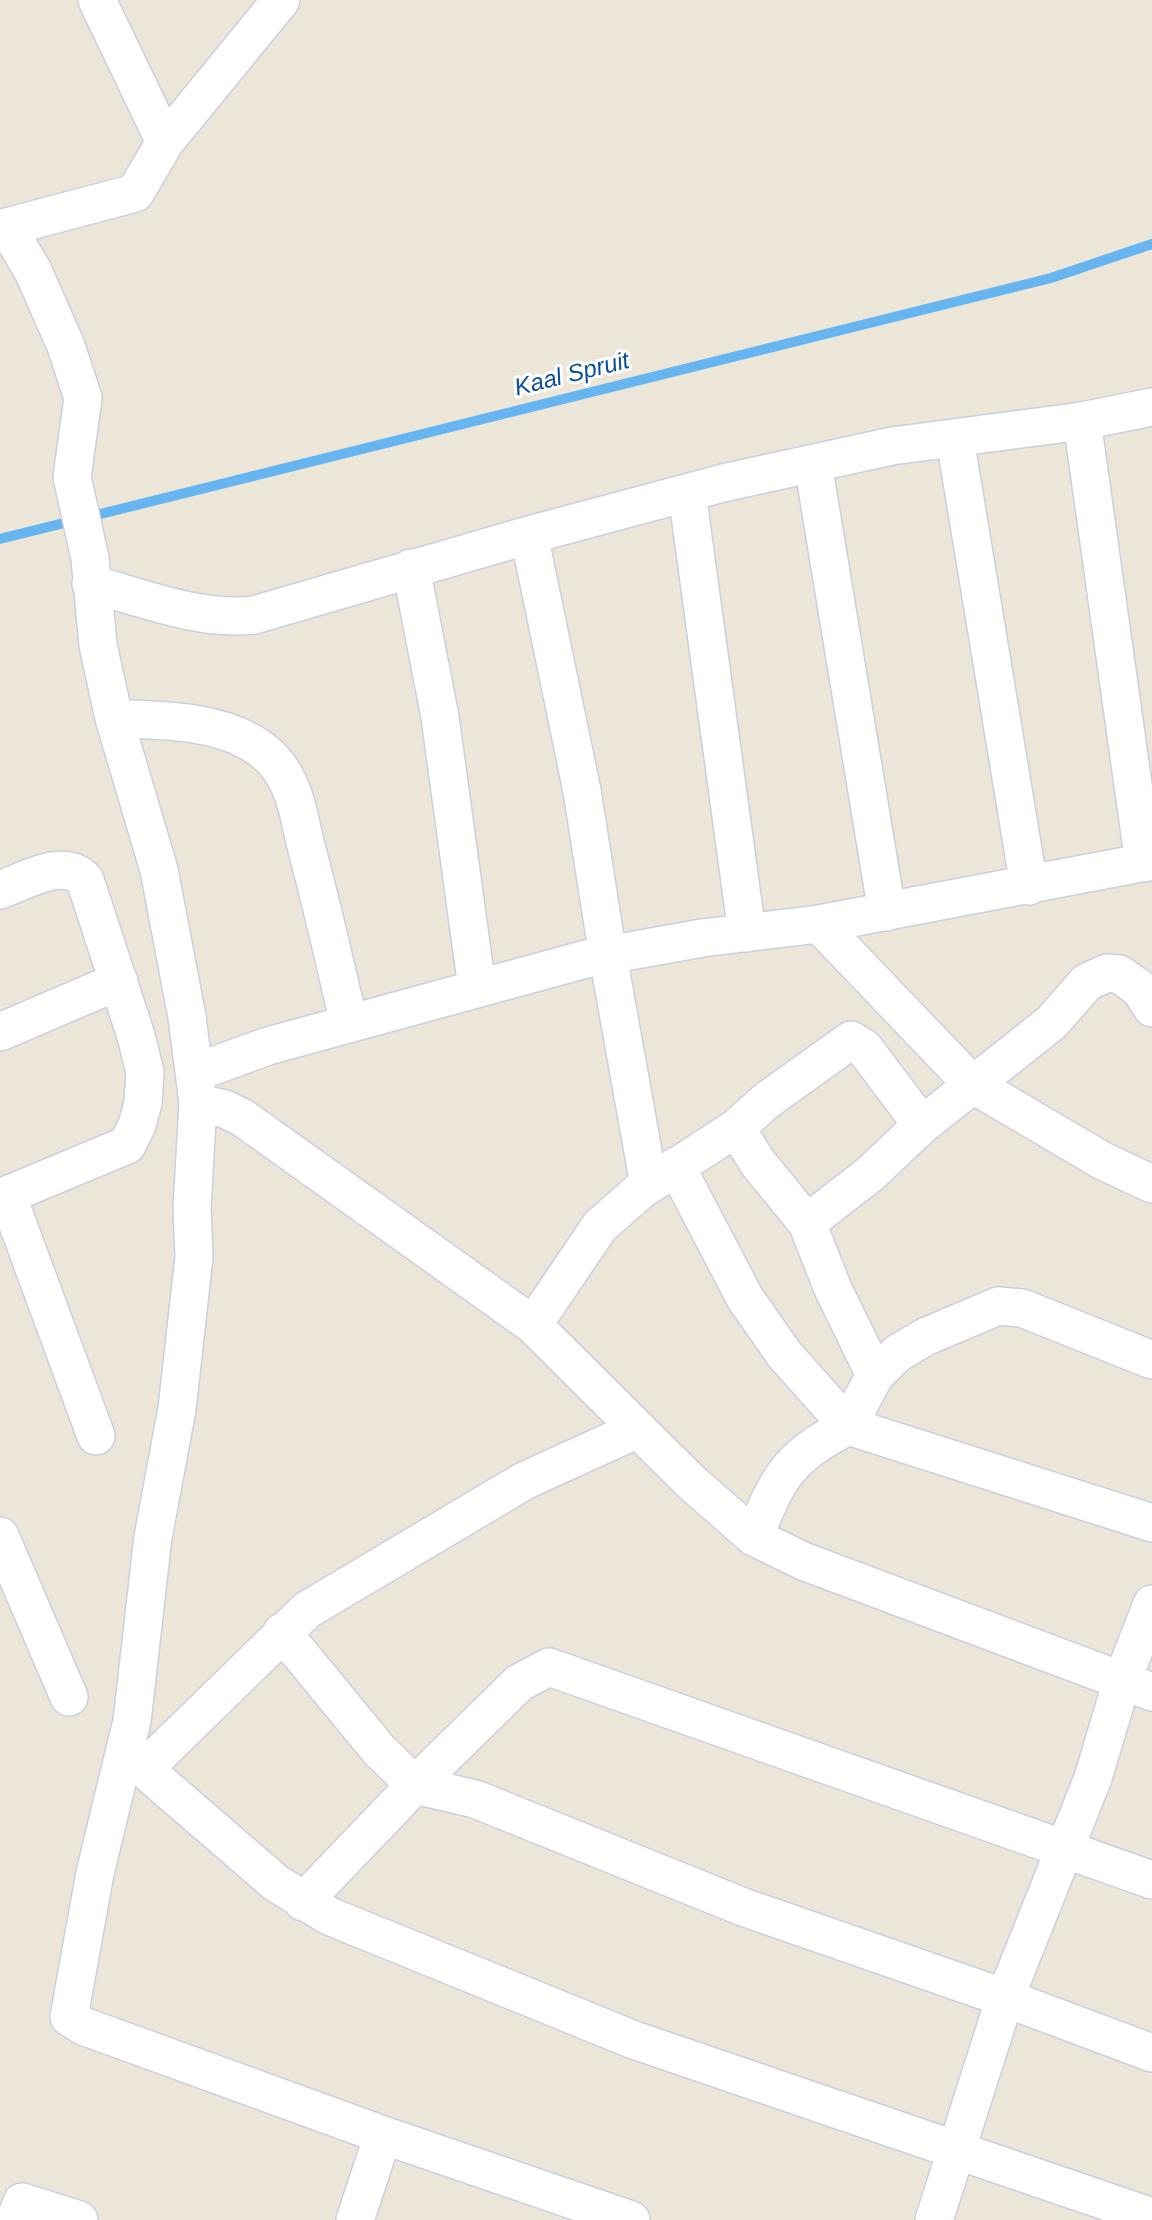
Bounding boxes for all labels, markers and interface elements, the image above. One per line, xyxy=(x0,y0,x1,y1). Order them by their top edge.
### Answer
water label: Kaal Spruit xyxy=(512,347,632,403)

